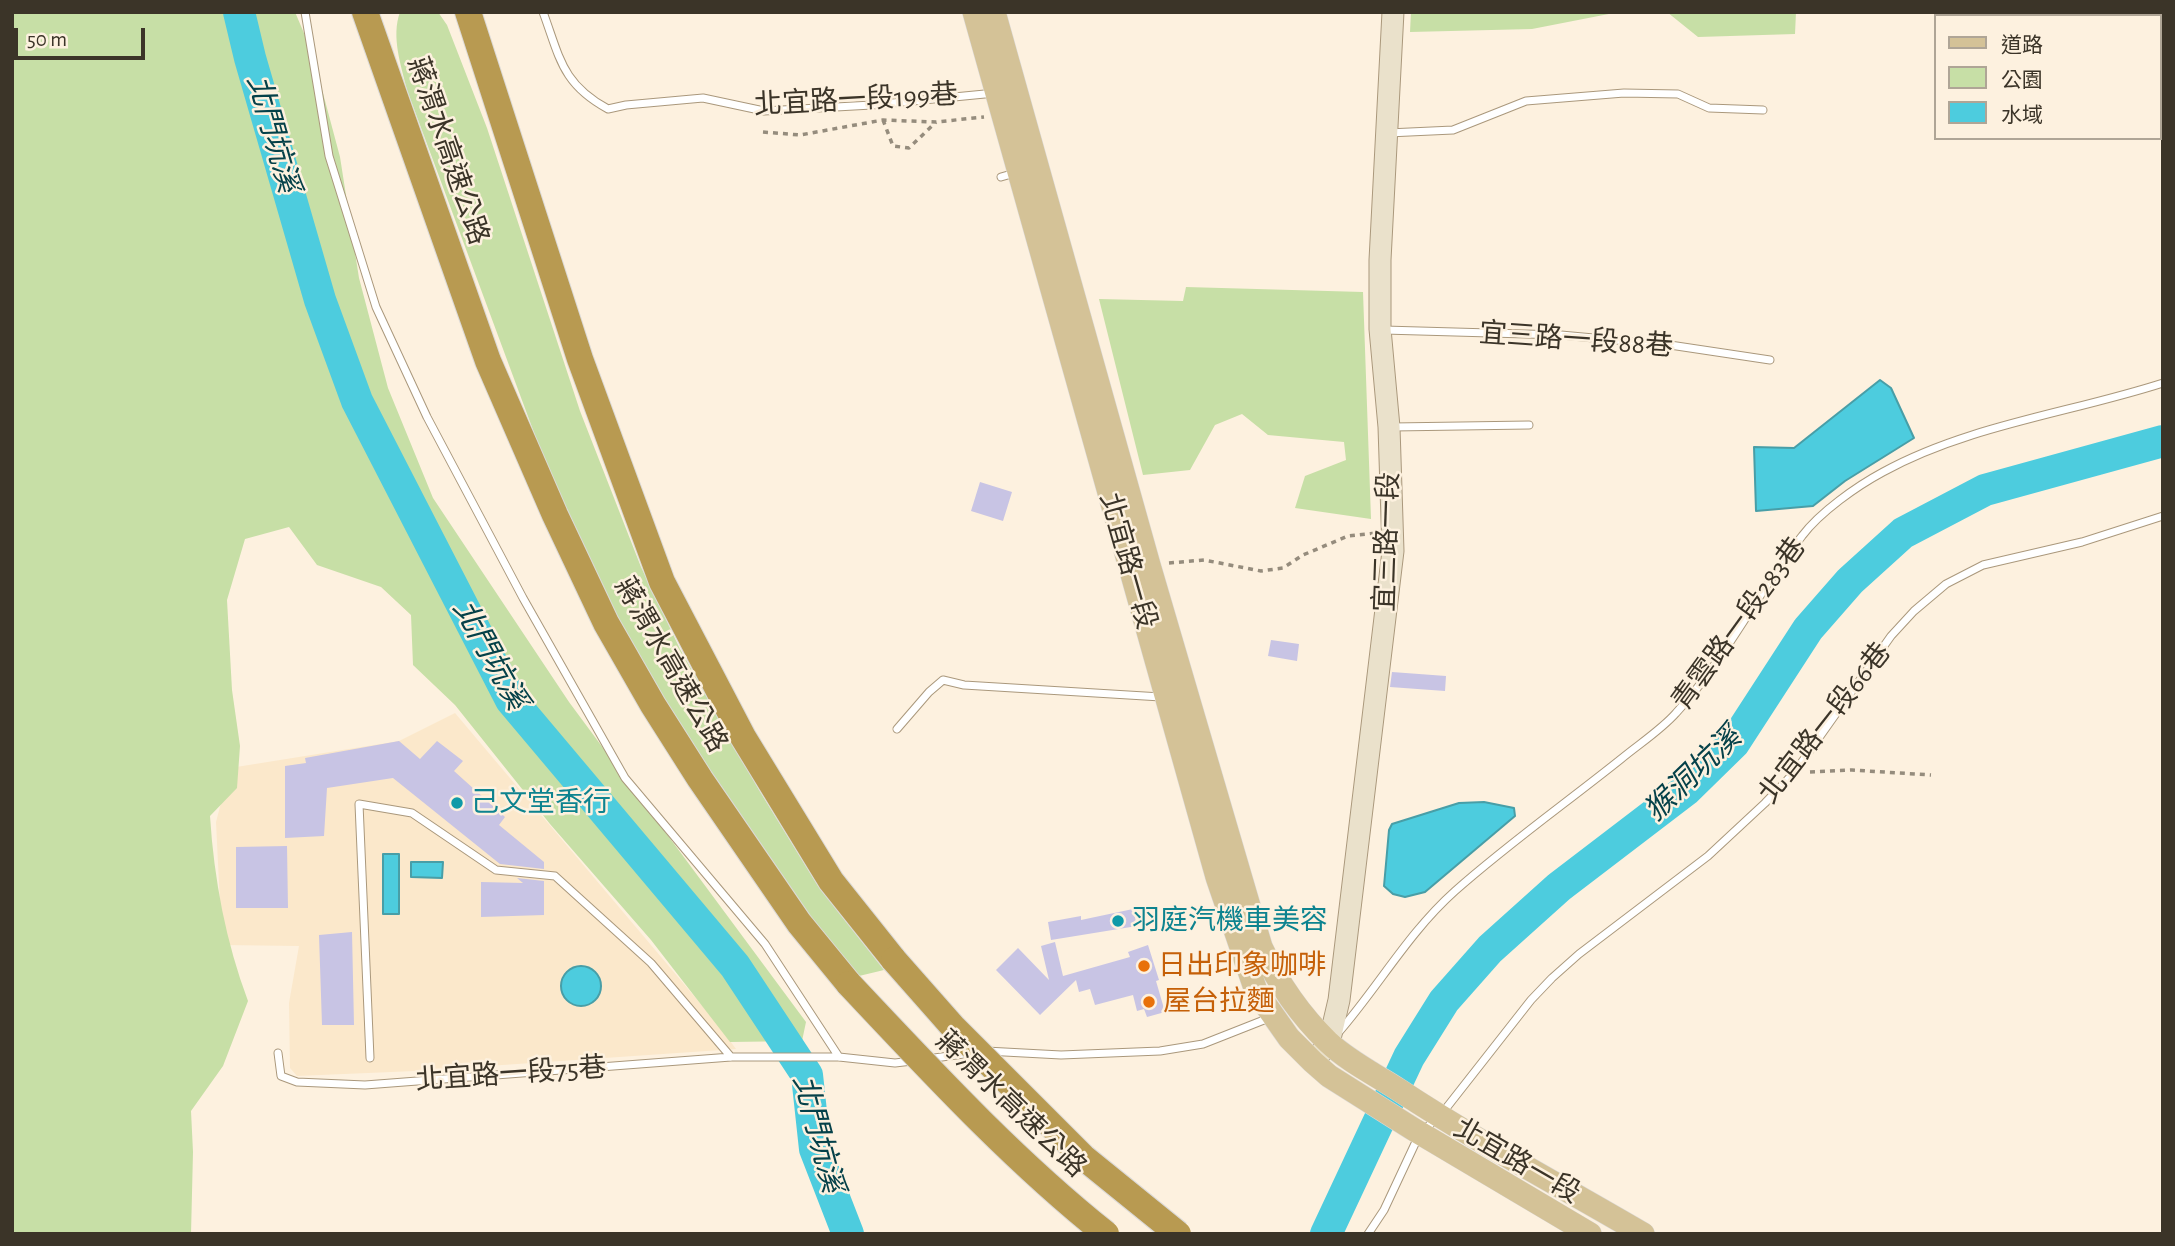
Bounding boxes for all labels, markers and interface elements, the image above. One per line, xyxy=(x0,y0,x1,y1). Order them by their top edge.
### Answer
scale bar xyxy=(18,14,149,58)
legend xyxy=(1934,14,2161,140)
text: 50 m xyxy=(27,29,67,50)
text: 道路 xyxy=(2001,35,2043,56)
street label: 蔣渭水高速公路 xyxy=(400,53,496,249)
text: 公園 xyxy=(2001,70,2043,91)
water label: 北門坑溪 xyxy=(239,71,307,197)
street label: 北宜路一段199巷 xyxy=(753,78,959,122)
text: 水域 xyxy=(2001,105,2043,126)
street label: 宜三路一段88巷 xyxy=(1478,316,1674,364)
street label: 宜三路一段 xyxy=(1368,471,1406,613)
street label: 北宜路一段 xyxy=(1093,489,1163,633)
street label: 青雲路一段283巷 xyxy=(1665,531,1813,717)
street label: 蔣渭水高速公路 xyxy=(607,572,735,758)
water label: 北門坑溪 xyxy=(445,594,535,716)
street label: 北宜路一段66巷 xyxy=(1752,636,1898,810)
water label: 猴洞坑溪 xyxy=(1637,719,1749,829)
place label: 己文堂香行 xyxy=(471,786,611,820)
marker: 己文堂香行 xyxy=(449,795,465,811)
place label: 羽庭汽機車美容 xyxy=(1132,904,1328,938)
marker: 羽庭汽機車美容 xyxy=(1110,913,1126,929)
place label: 日出印象咖啡 xyxy=(1158,949,1326,983)
marker: 日出印象咖啡 xyxy=(1136,958,1152,974)
place label: 屋台拉麵 xyxy=(1163,985,1275,1019)
marker: 屋台拉麵 xyxy=(1141,994,1157,1010)
street label: 蔣渭水高速公路 xyxy=(929,1024,1093,1184)
street label: 北宜路一段75巷 xyxy=(414,1051,608,1097)
water label: 北門坑溪 xyxy=(785,1071,851,1197)
street label: 北宜路一段 xyxy=(1448,1111,1586,1211)

